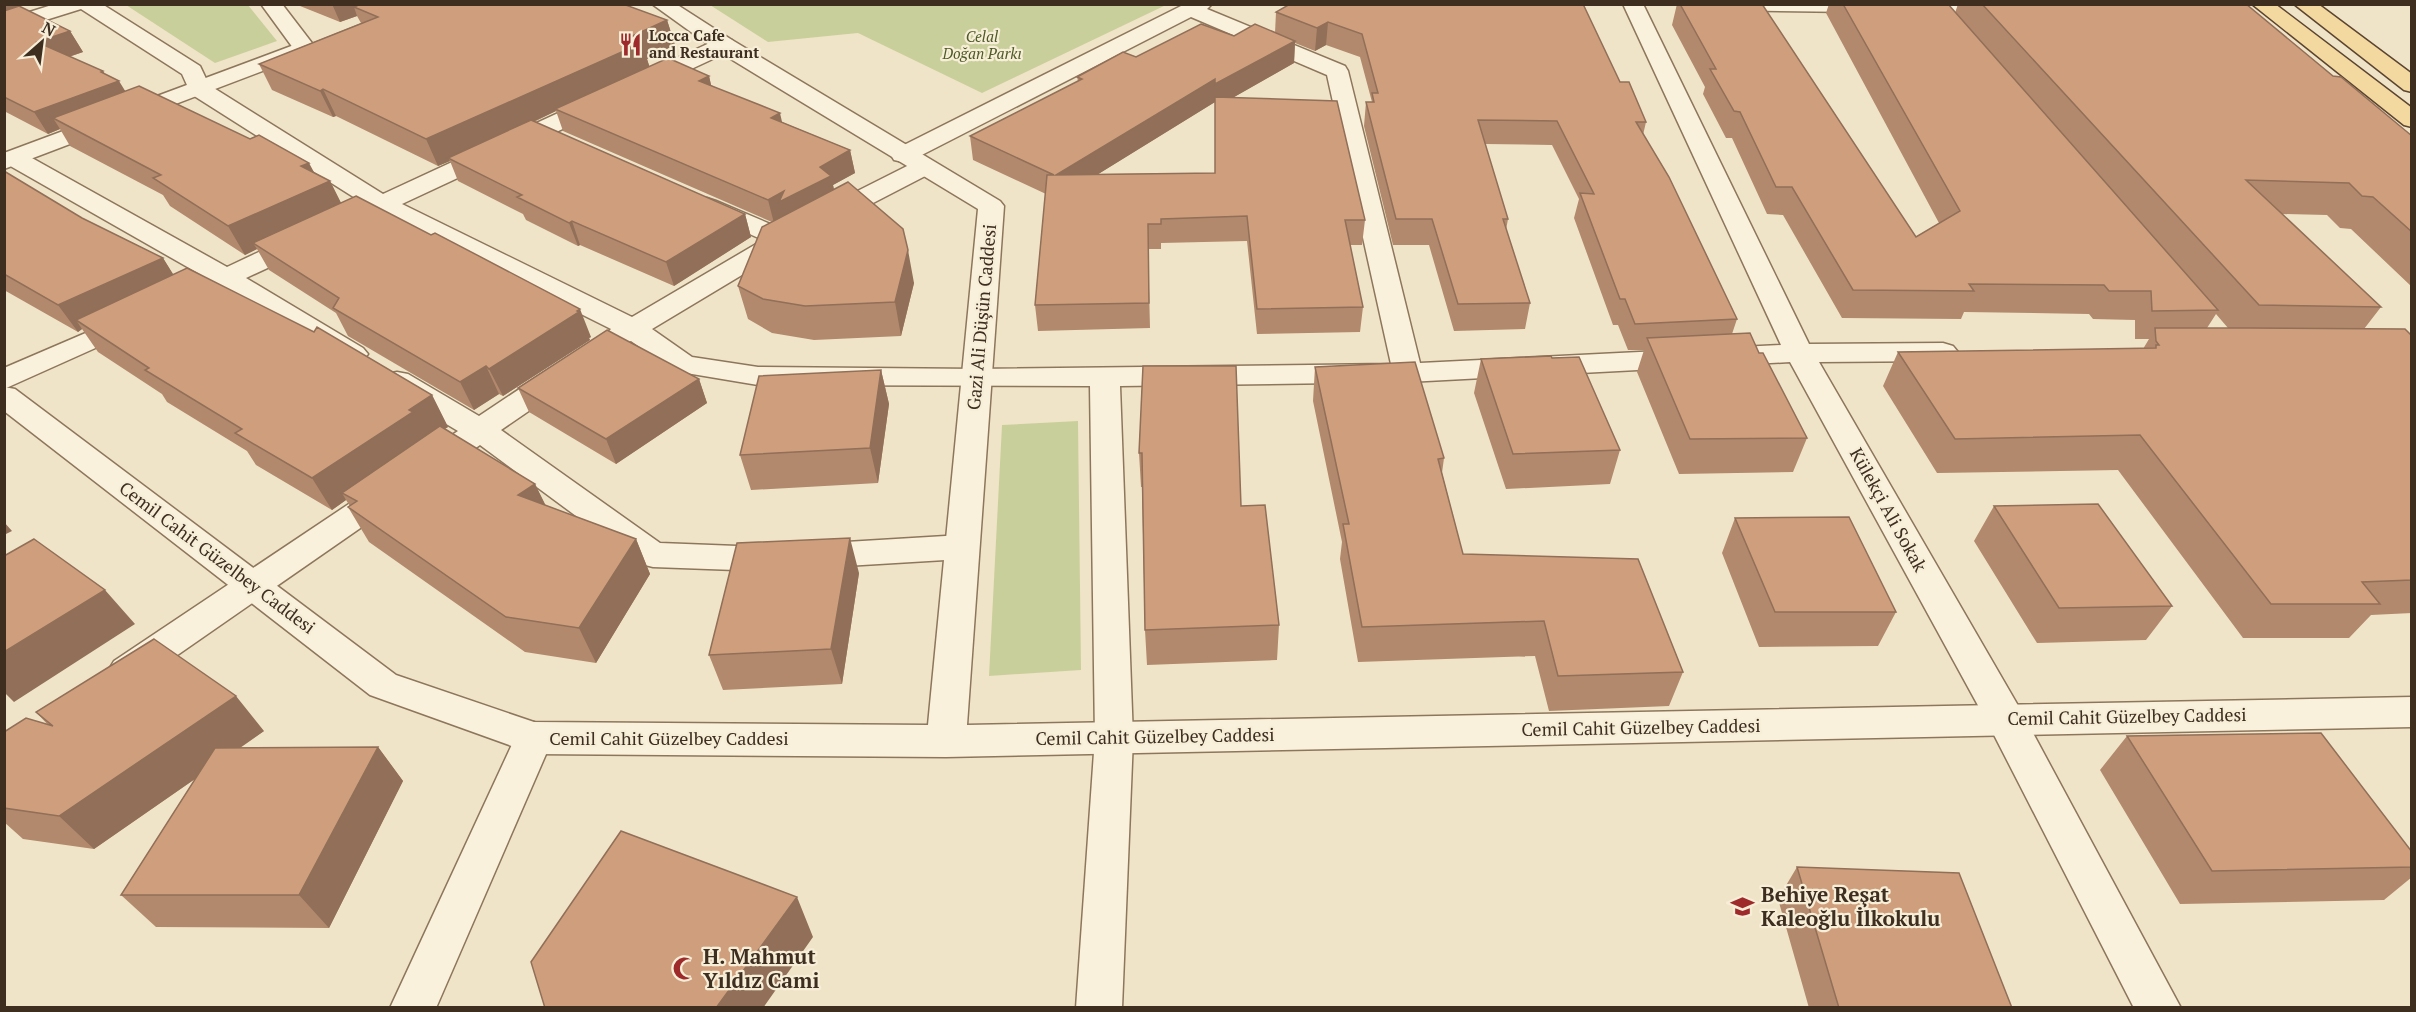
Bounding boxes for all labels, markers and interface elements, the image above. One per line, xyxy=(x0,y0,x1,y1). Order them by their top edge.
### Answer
north arrow xyxy=(12,12,72,72)
text: N xyxy=(39,16,60,41)
place label: Locca Cafe and Restaurant xyxy=(649,25,759,62)
park label: Celal Doğan Parkı xyxy=(941,26,1022,63)
restaurant icon: Locca Cafe and Restaurant xyxy=(618,32,644,58)
street label: Gazi Ali Düşün Caddesi xyxy=(961,223,1001,411)
street label: Külekçi Ali Sokak xyxy=(1845,443,1933,576)
street label: Cemil Cahit Güzelbey Caddesi xyxy=(115,476,320,639)
street label: Cemil Cahit Güzelbey Caddesi xyxy=(2007,702,2247,730)
street label: Cemil Cahit Güzelbey Caddesi xyxy=(1521,713,1761,741)
street label: Cemil Cahit Güzelbey Caddesi xyxy=(1035,722,1275,750)
street label: Cemil Cahit Güzelbey Caddesi xyxy=(549,726,789,750)
place label: Behiye Reşat Kaleoğlu İlkokulu xyxy=(1761,880,1940,932)
school or university icon: Behiye Reşat Kaleoğlu İlkokulu xyxy=(1730,894,1756,920)
place label: H. Mahmut Yıldız Cami xyxy=(703,942,819,994)
mosque icon: H. Mahmut Yıldız Cami xyxy=(672,956,698,982)

